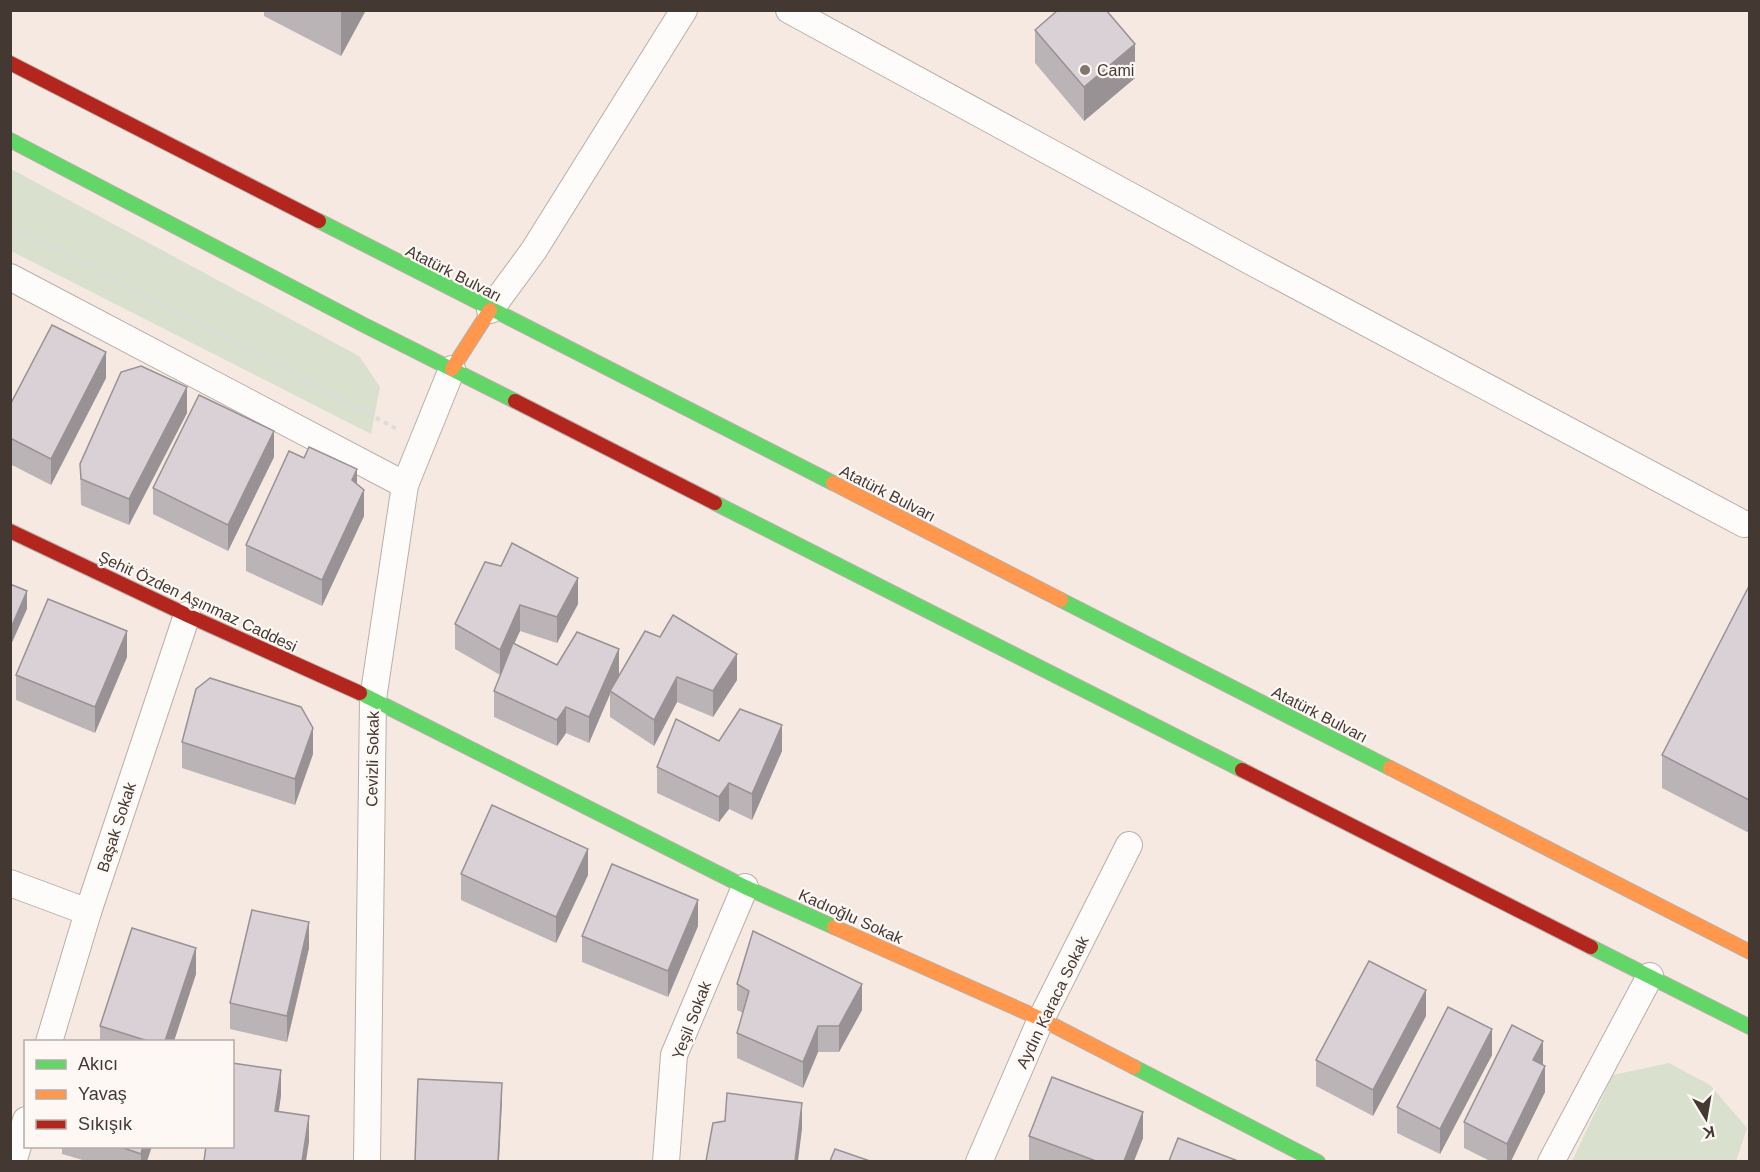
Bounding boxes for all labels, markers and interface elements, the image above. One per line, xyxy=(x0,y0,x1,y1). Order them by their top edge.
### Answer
place label: Cami xyxy=(1097,62,1134,79)
marker: Cami xyxy=(1078,63,1092,77)
street label: Atatürk Bulvarı xyxy=(403,242,504,305)
street label: Atatürk Bulvarı xyxy=(837,462,938,525)
street label: Şehit Özden Aşınmaz Caddesi xyxy=(96,548,300,655)
street label: Atatürk Bulvarı xyxy=(1269,683,1370,746)
street label: Cevizli Sokak xyxy=(363,710,382,807)
street label: Başak Sokak xyxy=(94,779,139,874)
street label: Kadıoğlu Sokak xyxy=(796,886,906,947)
street label: Aydın Karaca Sokak xyxy=(1013,933,1092,1071)
street label: Yeşil Sokak xyxy=(669,978,714,1062)
legend xyxy=(24,1040,234,1148)
text: Akıcı xyxy=(78,1054,118,1074)
text: Yavaş xyxy=(78,1084,127,1104)
north arrow xyxy=(1676,1088,1736,1148)
text: Sıkışık xyxy=(78,1114,133,1134)
text: K xyxy=(1701,1123,1716,1142)

